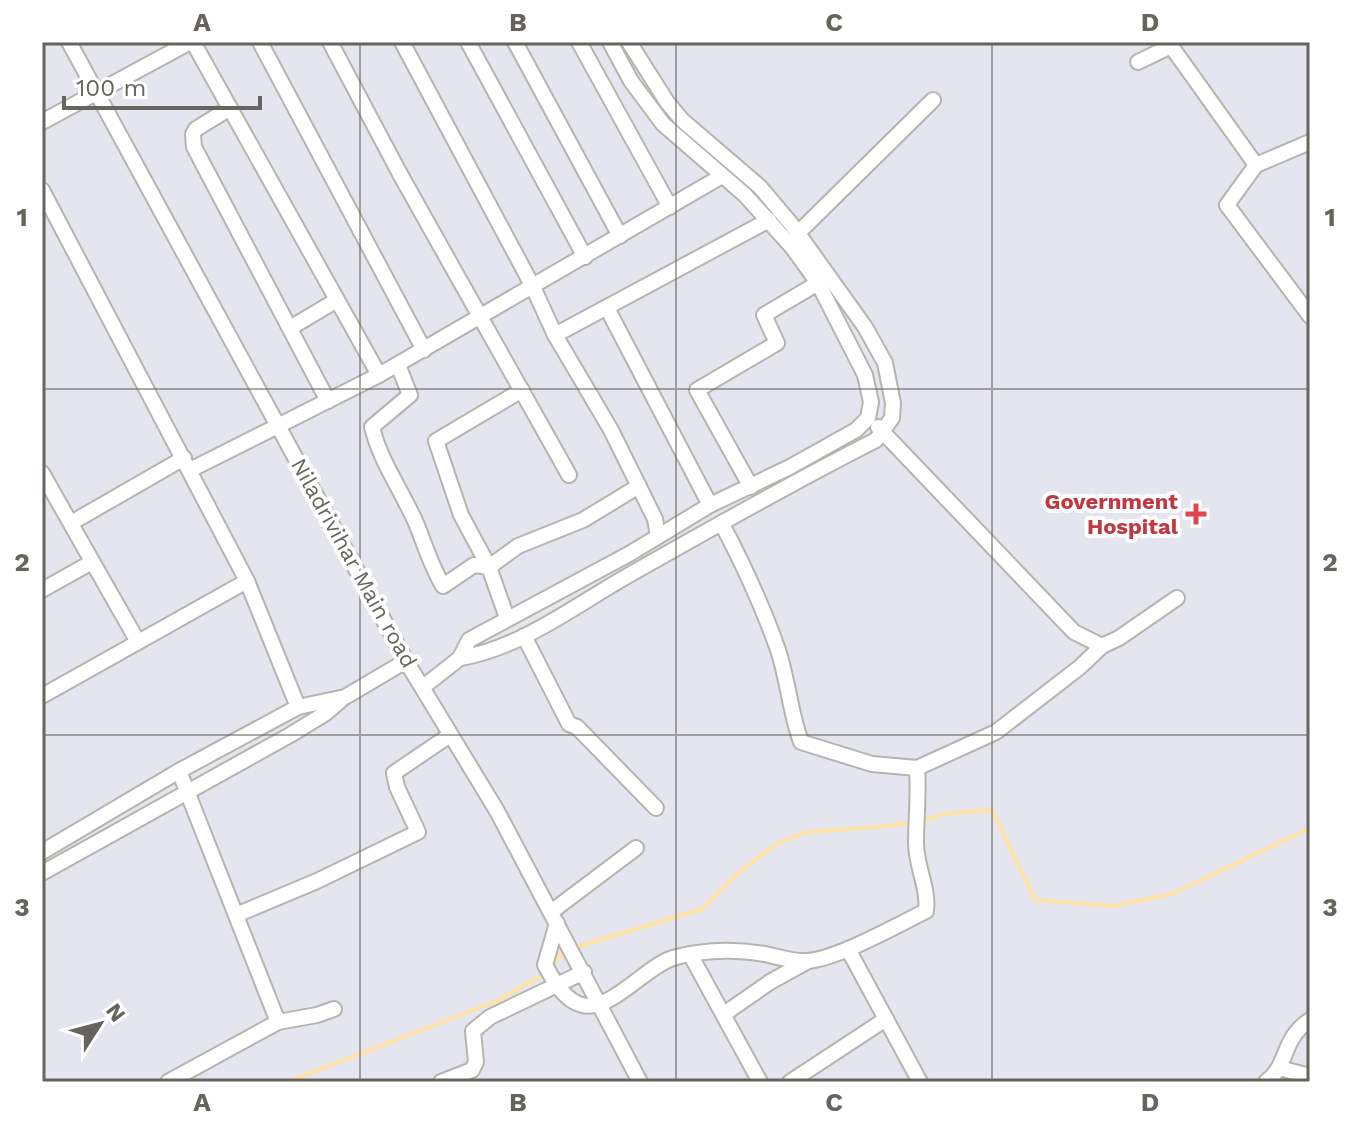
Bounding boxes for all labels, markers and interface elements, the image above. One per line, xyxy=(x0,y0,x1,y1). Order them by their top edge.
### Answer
text: A xyxy=(193,7,211,37)
text: B xyxy=(509,7,527,37)
text: C xyxy=(825,7,843,37)
text: D xyxy=(1141,7,1159,37)
scale bar xyxy=(64,60,260,110)
text: 100 m xyxy=(76,74,146,102)
text: 1 xyxy=(16,202,28,232)
text: 1 xyxy=(1324,202,1336,232)
street label: Niladrivihar Main road xyxy=(286,454,422,672)
place label: Government Hospital xyxy=(1044,489,1179,539)
marker: Government Hospital xyxy=(1185,503,1207,525)
text: 2 xyxy=(14,547,30,577)
text: 2 xyxy=(1322,547,1338,577)
text: 3 xyxy=(14,892,30,922)
text: 3 xyxy=(1322,892,1338,922)
north arrow xyxy=(60,984,140,1064)
text: N xyxy=(101,999,131,1026)
text: A xyxy=(193,1087,211,1117)
text: B xyxy=(509,1087,527,1117)
text: C xyxy=(825,1087,843,1117)
text: D xyxy=(1141,1087,1159,1117)

